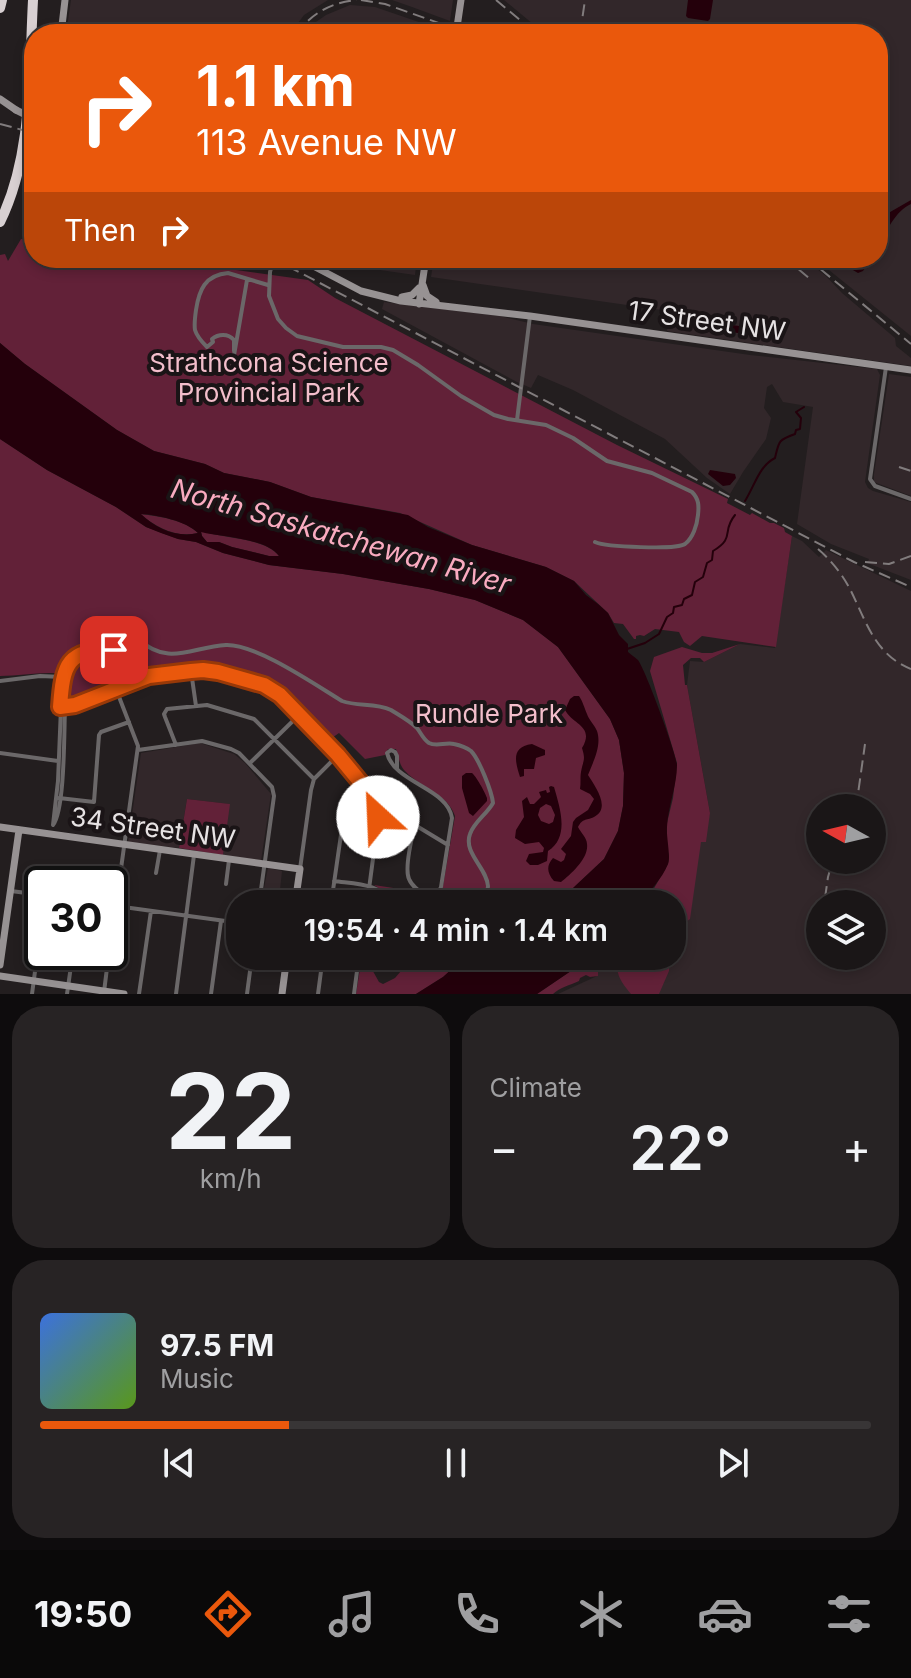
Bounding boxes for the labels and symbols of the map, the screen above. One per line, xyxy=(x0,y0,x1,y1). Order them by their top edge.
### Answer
street label: 17 Street NW xyxy=(626,294,788,347)
park label: Strathcona Science Provincial Park xyxy=(149,347,389,408)
water label: North Saskatchewan River xyxy=(167,471,516,601)
pin xyxy=(80,616,148,684)
park label: Rundle Park xyxy=(415,698,563,729)
position arrow xyxy=(336,775,420,859)
north arrow xyxy=(806,794,886,874)
street label: 34 Street NW xyxy=(69,801,237,854)
speed limit sign: 30 xyxy=(24,866,128,970)

